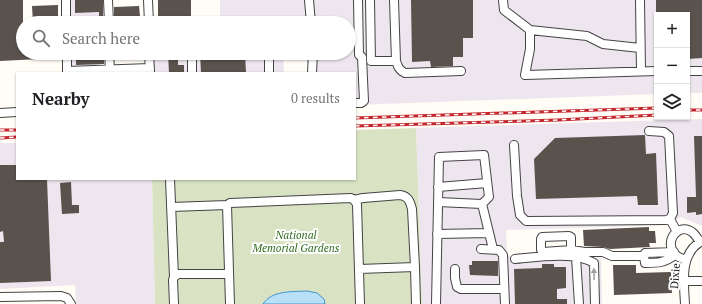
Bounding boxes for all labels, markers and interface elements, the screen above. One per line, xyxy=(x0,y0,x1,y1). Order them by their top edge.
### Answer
map controls xyxy=(654,12,690,120)
button: + xyxy=(654,12,690,48)
search box xyxy=(16,16,356,60)
icon: search xyxy=(30,27,52,49)
text: Search here xyxy=(62,28,140,48)
button: − xyxy=(654,48,690,84)
button: layers xyxy=(654,84,690,120)
text: Nearby xyxy=(32,87,90,110)
text: 0 results xyxy=(291,89,340,107)
park label: National Memorial Gardens xyxy=(252,228,340,255)
street label: Dixie xyxy=(667,262,683,289)
one-way arrow xyxy=(591,268,598,280)

